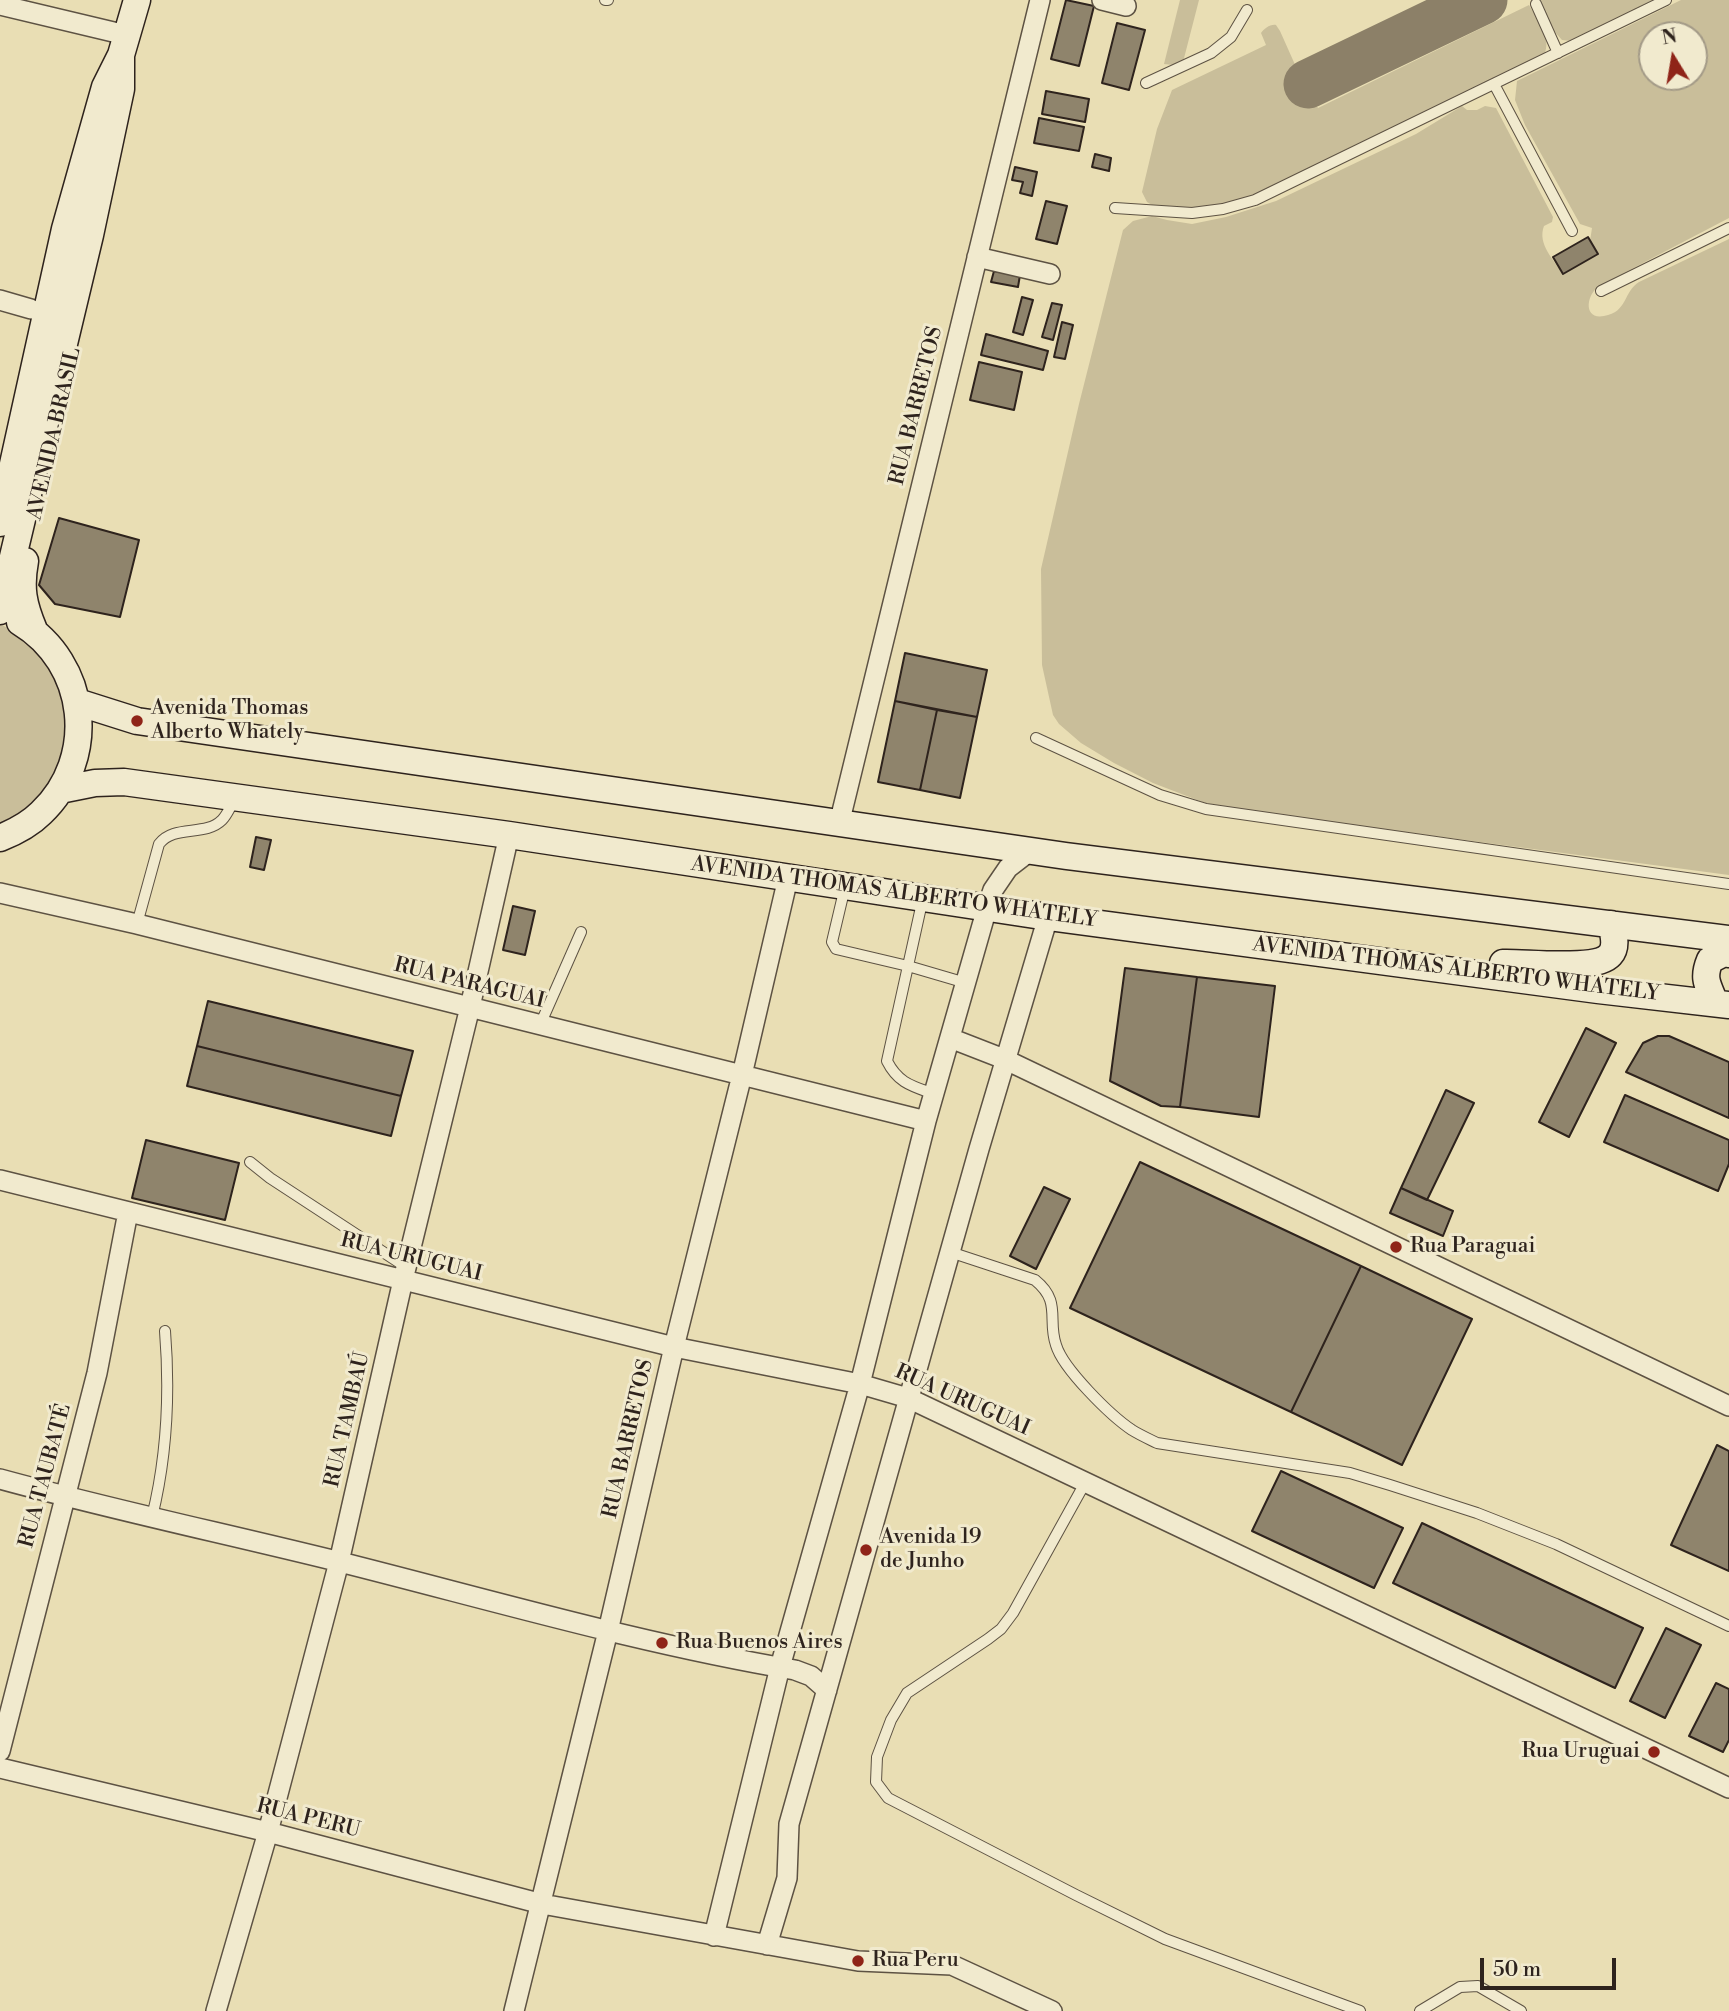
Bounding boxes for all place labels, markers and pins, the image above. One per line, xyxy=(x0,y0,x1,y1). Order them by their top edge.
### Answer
place label: Avenida Thomas Alberto Whately xyxy=(151,696,308,746)
marker: Avenida Thomas Alberto Whately xyxy=(129,713,145,729)
place label: Rua Paraguai xyxy=(1410,1234,1535,1260)
marker: Rua Paraguai xyxy=(1388,1239,1404,1255)
place label: Avenida 19 de Junho xyxy=(880,1525,981,1575)
marker: Avenida 19 de Junho xyxy=(858,1542,874,1558)
place label: Rua Buenos Aires xyxy=(676,1630,843,1656)
marker: Rua Buenos Aires xyxy=(654,1635,670,1651)
place label: Rua Uruguai xyxy=(1521,1739,1640,1765)
marker: Rua Uruguai xyxy=(1646,1744,1662,1760)
place label: Rua Peru xyxy=(872,1948,959,1974)
marker: Rua Peru xyxy=(850,1953,866,1969)

